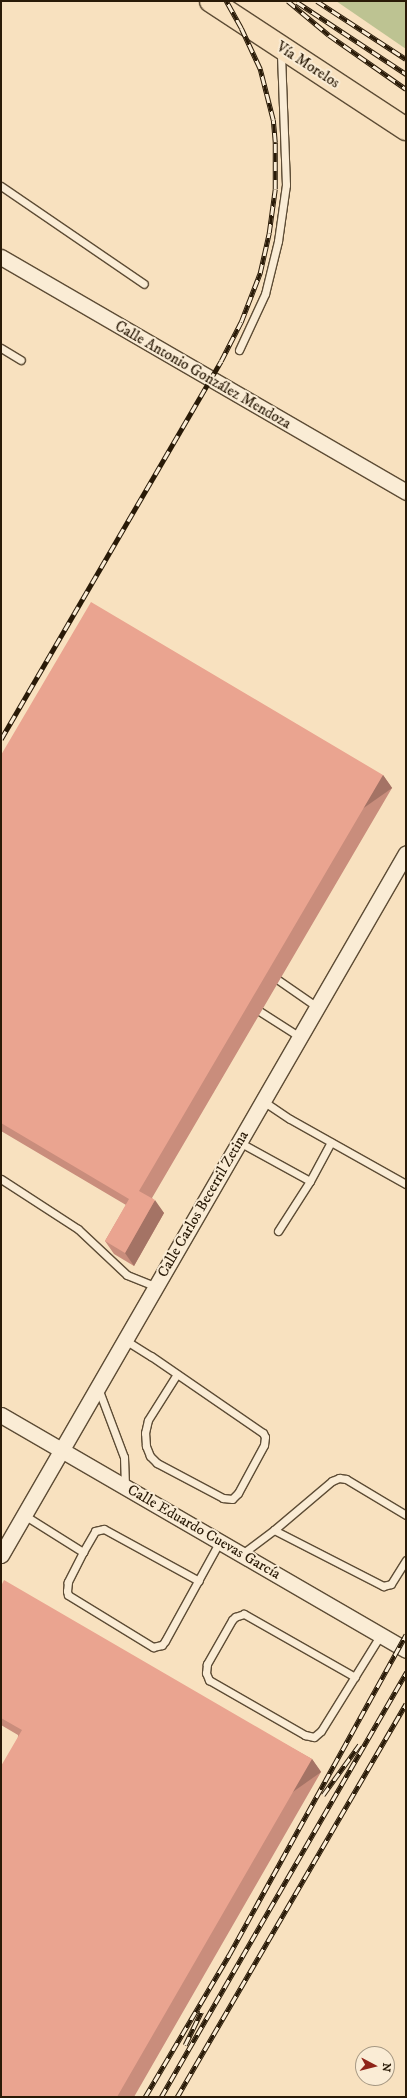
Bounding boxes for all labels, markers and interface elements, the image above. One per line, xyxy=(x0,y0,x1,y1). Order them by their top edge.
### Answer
street label: Vía Morelos xyxy=(273,38,343,92)
street label: Calle Antonio González Mendoza xyxy=(112,317,294,433)
street label: Calle Carlos Becerril Zetina xyxy=(154,1127,252,1281)
street label: Calle Eduardo Cuevas García xyxy=(124,1481,284,1583)
north arrow xyxy=(355,2046,395,2086)
text: N xyxy=(378,2062,393,2073)

